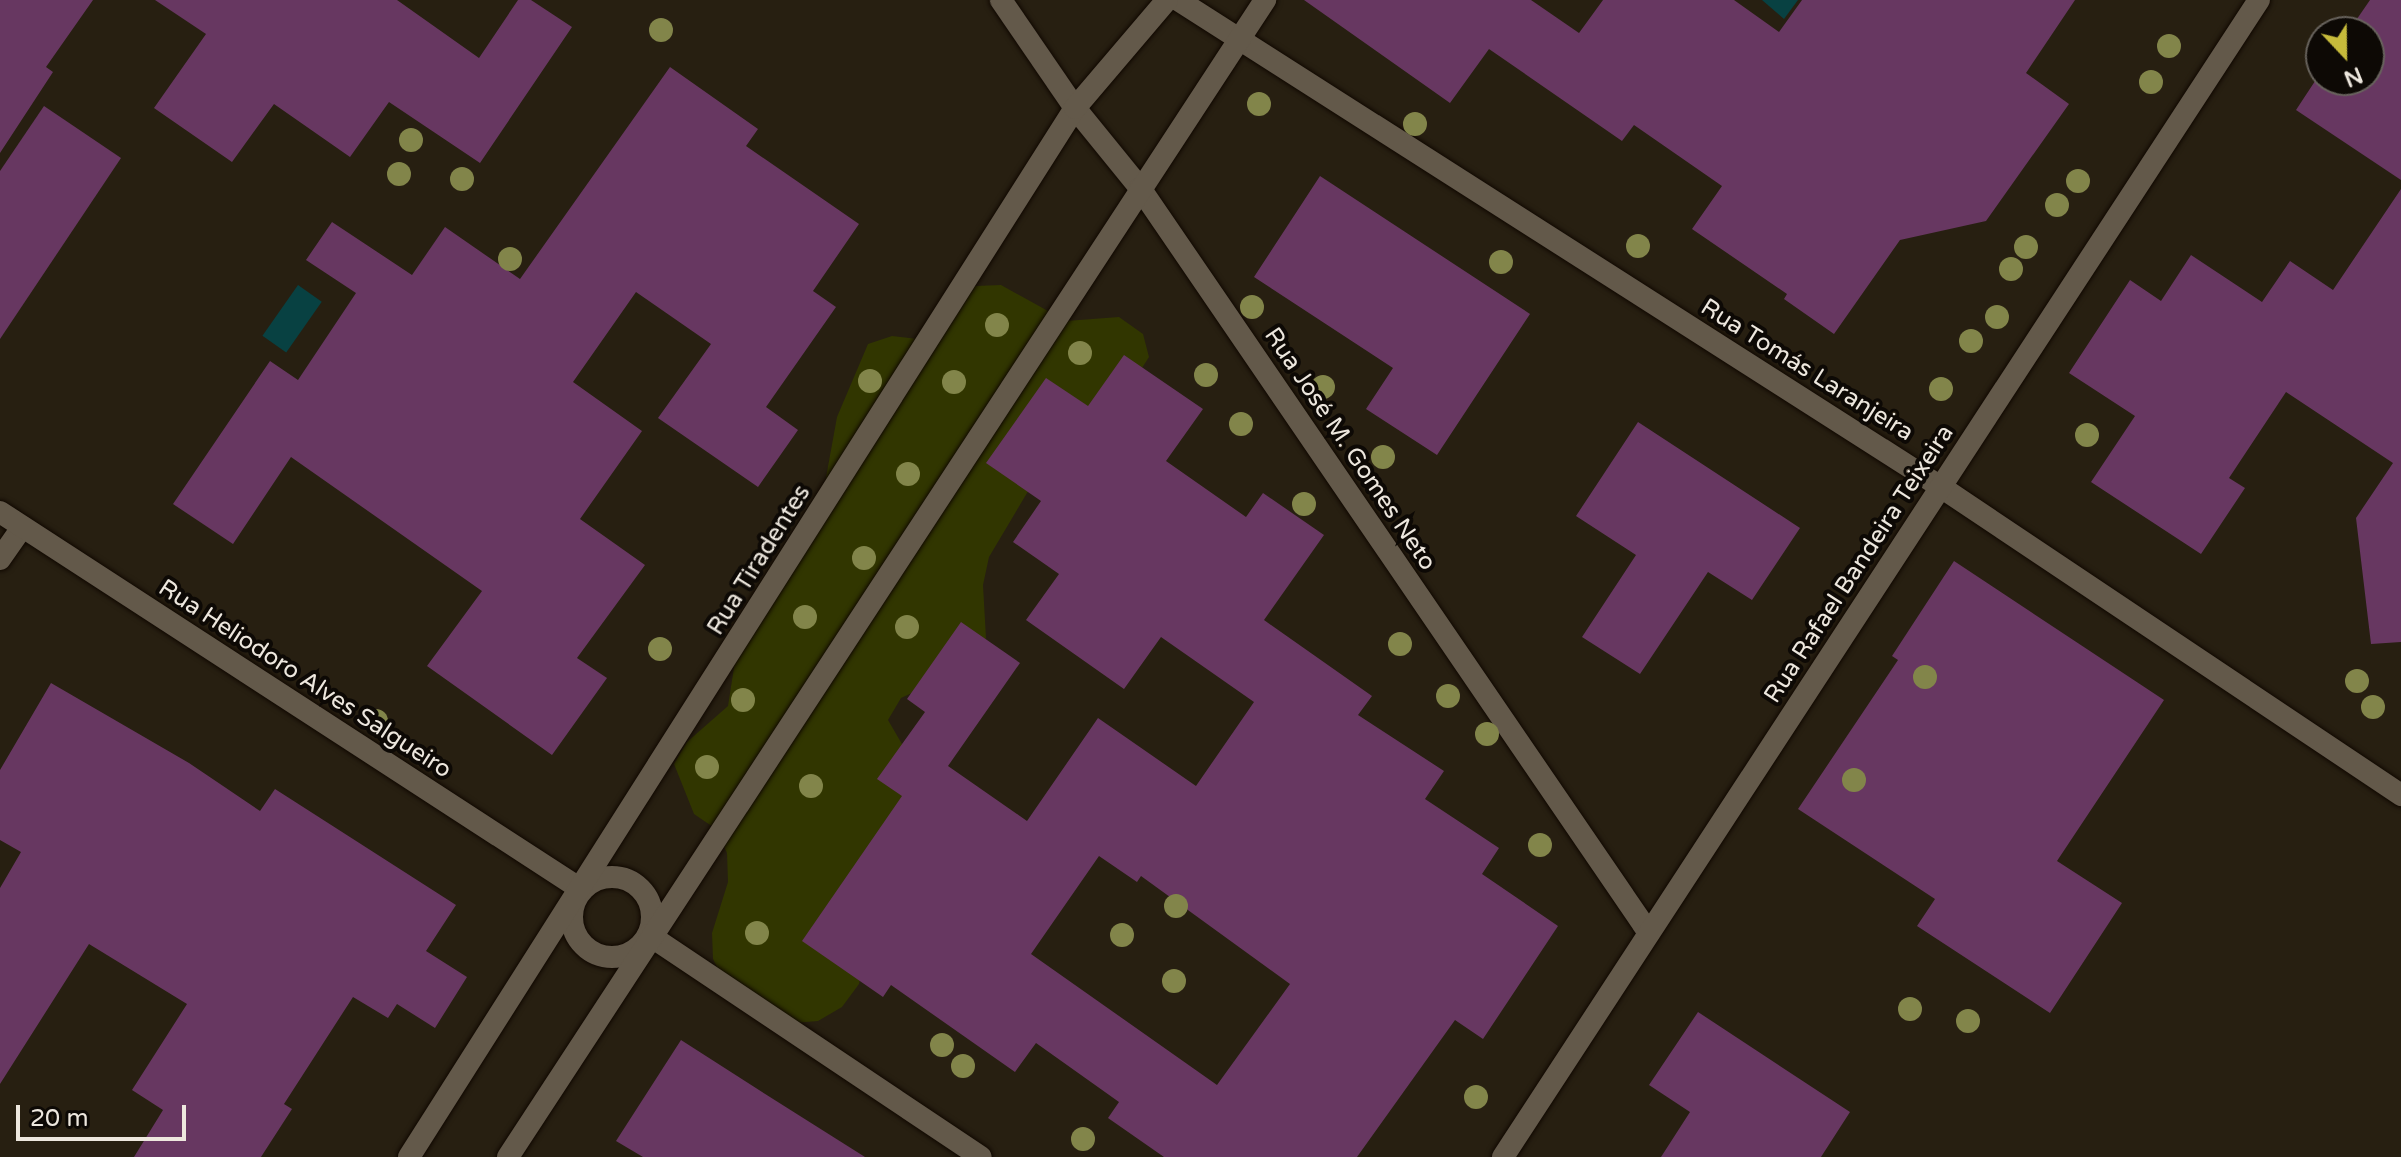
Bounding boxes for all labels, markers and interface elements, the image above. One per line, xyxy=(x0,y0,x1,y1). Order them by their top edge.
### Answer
north arrow xyxy=(2305,16,2385,96)
text: N xyxy=(2340,61,2366,92)
street label: Rua Tomás Laranjeira xyxy=(1695,293,1919,447)
street label: Rua José M. Gomes Neto xyxy=(1258,322,1442,576)
street label: Rua Rafael Bandeira Teixeira xyxy=(1758,420,1960,708)
street label: Rua Tiradentes xyxy=(701,480,817,640)
street label: Rua Heliodoro Alves Salgueiro xyxy=(153,573,457,785)
scale bar xyxy=(20,1089,190,1139)
text: 20 m xyxy=(30,1104,88,1133)

